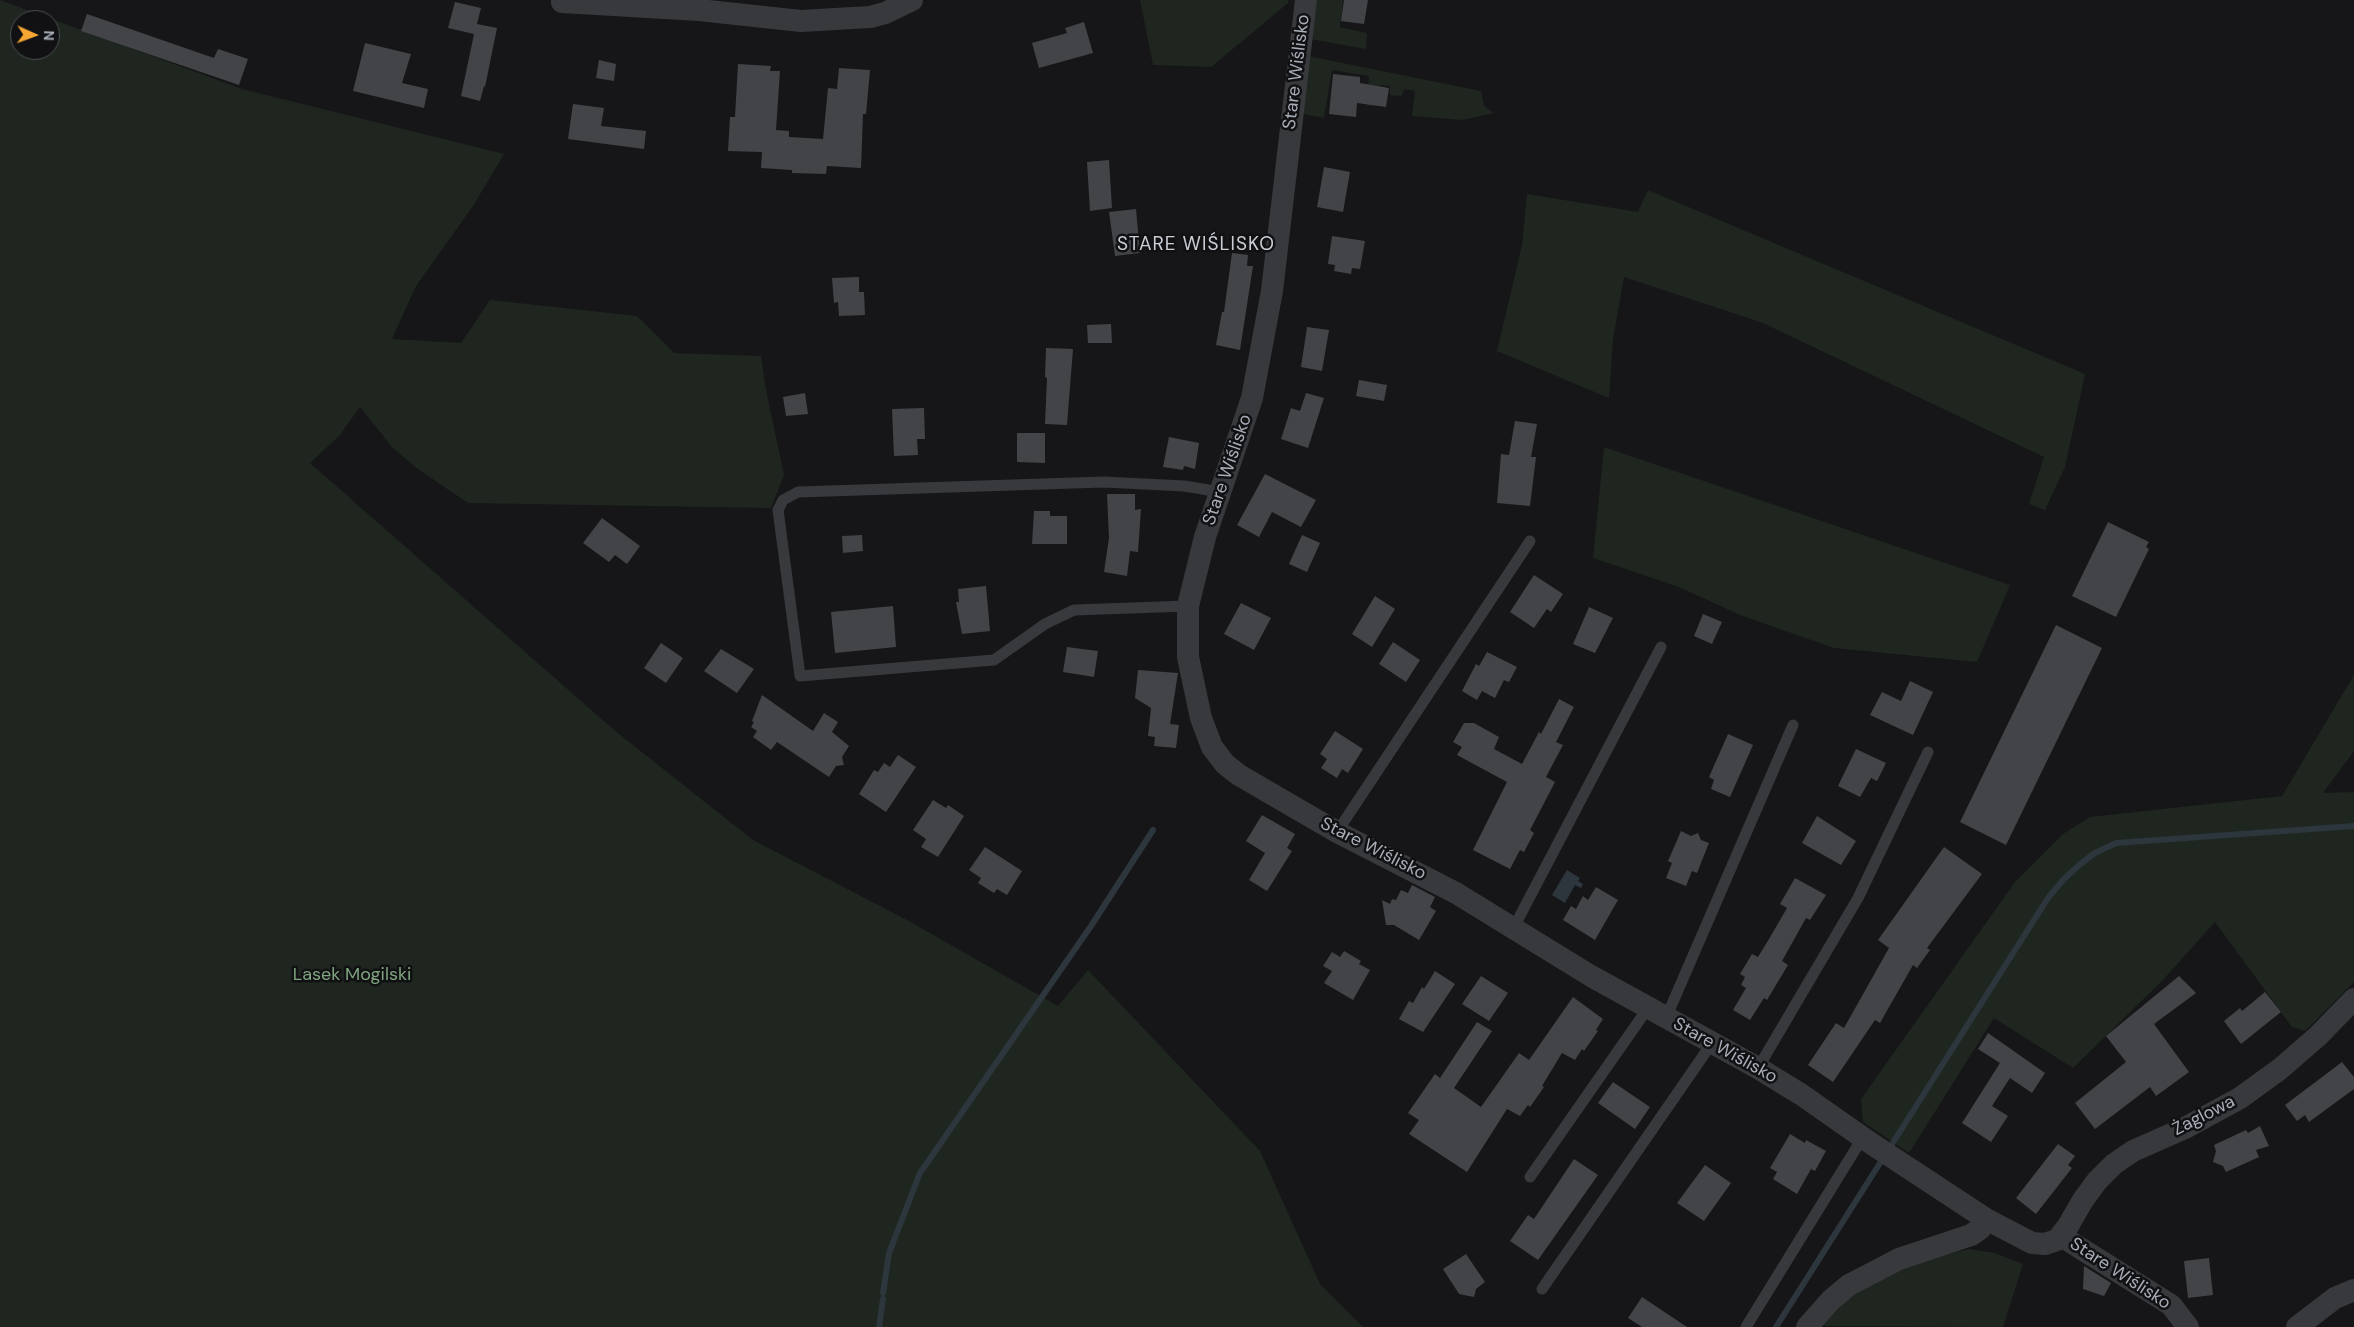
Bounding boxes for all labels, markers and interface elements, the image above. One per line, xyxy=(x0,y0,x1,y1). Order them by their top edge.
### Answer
north arrow xyxy=(10,10,60,60)
street label: Stare Wiślisko xyxy=(1279,13,1315,131)
text: N xyxy=(40,30,58,41)
district label: STARE WIŚLISKO xyxy=(1115,234,1277,256)
street label: Stare Wiślisko xyxy=(1199,412,1257,528)
street label: Stare Wiślisko xyxy=(1316,813,1430,885)
park label: Lasek Mogilski xyxy=(293,964,411,986)
street label: Stare Wiślisko xyxy=(1669,1013,1781,1089)
street label: Żaglowa xyxy=(2169,1091,2239,1141)
street label: Stare Wiślisko xyxy=(2066,1233,2174,1315)

